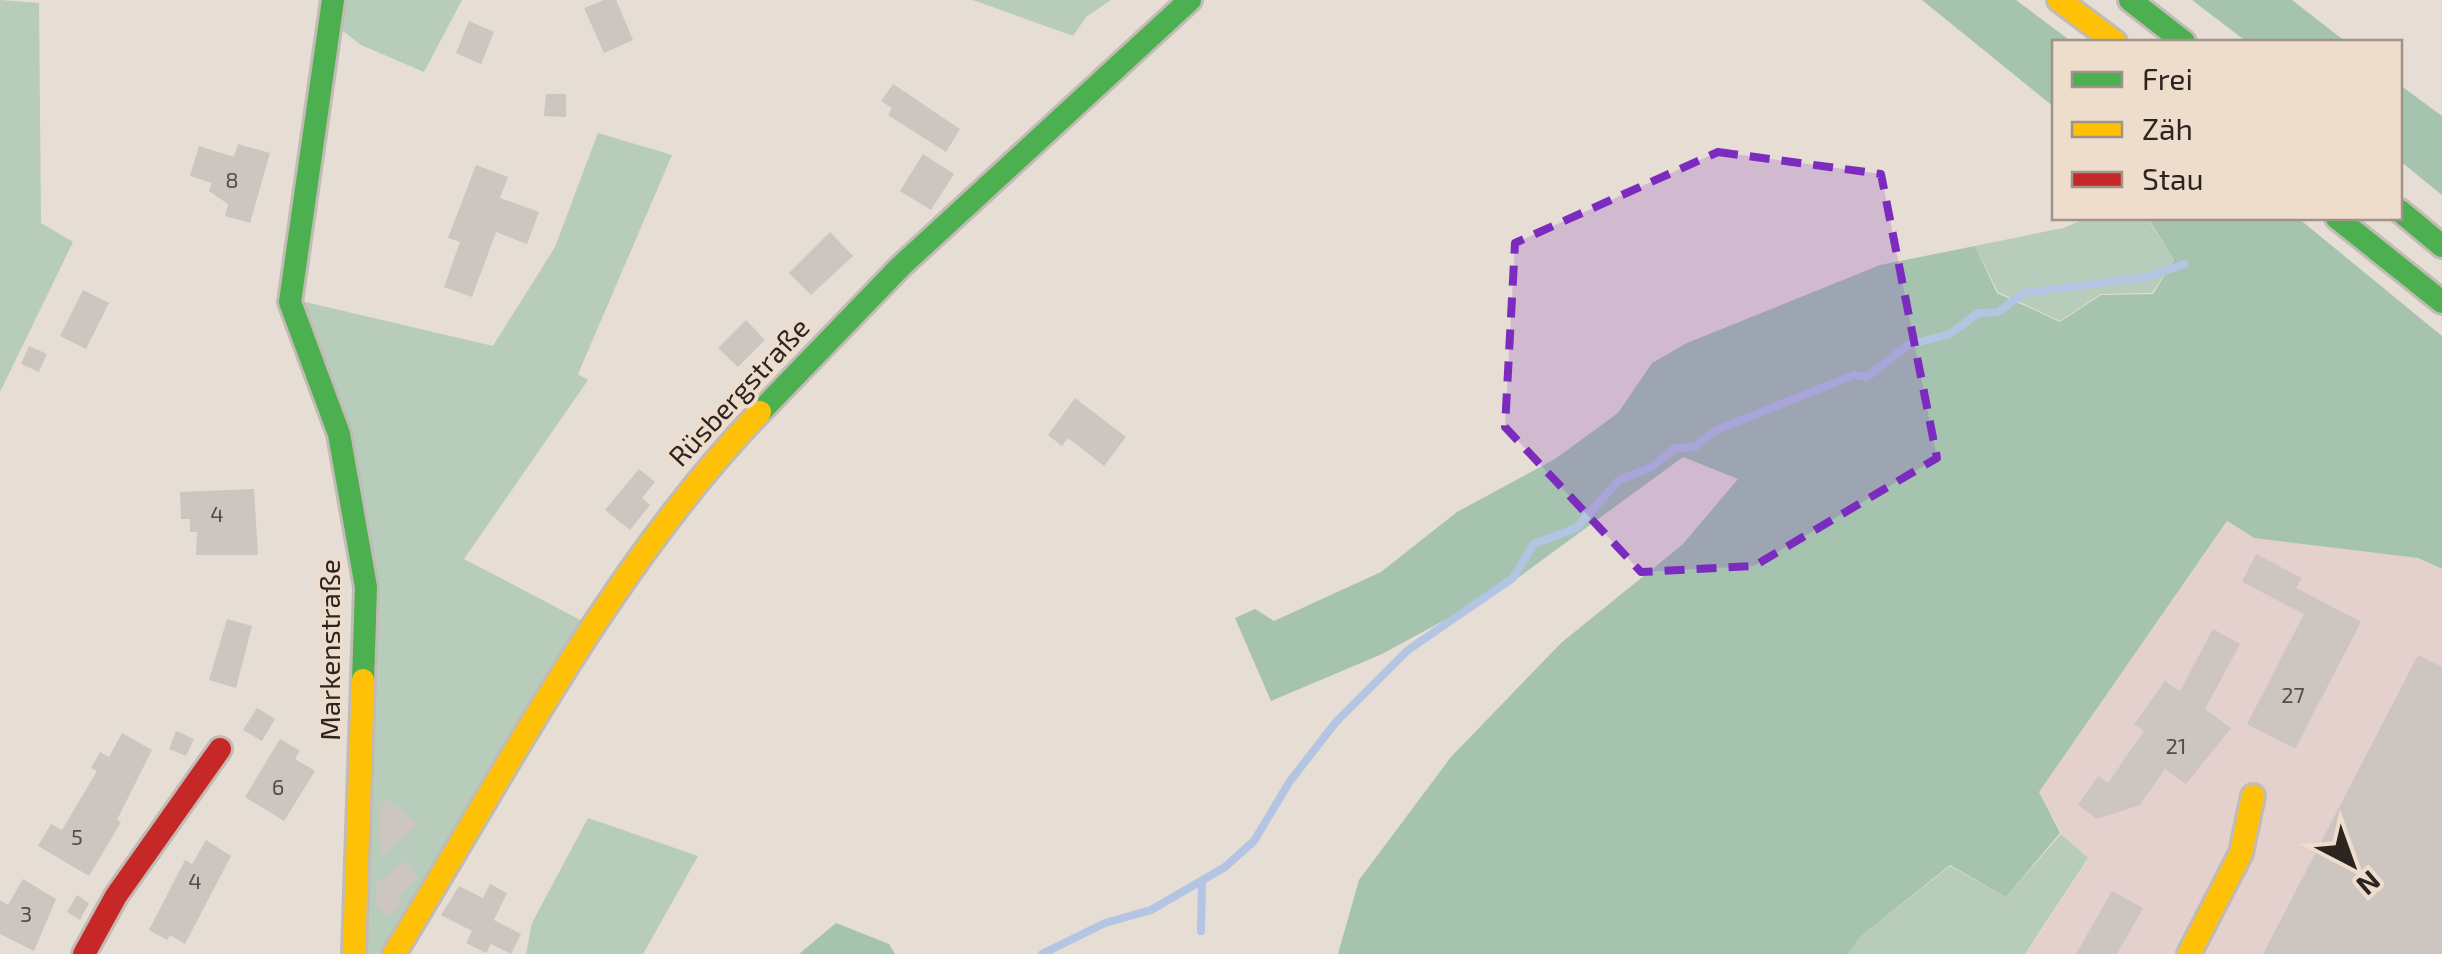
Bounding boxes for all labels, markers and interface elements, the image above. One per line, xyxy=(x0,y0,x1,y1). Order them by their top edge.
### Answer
legend xyxy=(2052,40,2402,220)
text: Frei xyxy=(2142,60,2193,96)
text: Zäh xyxy=(2142,110,2193,146)
text: Stau xyxy=(2142,160,2204,196)
house number: 8 xyxy=(225,166,239,192)
street label: Rüsbergstraße xyxy=(661,310,816,473)
house number: 4 xyxy=(210,500,224,526)
street label: Markenstraße xyxy=(312,559,346,741)
house number: 27 xyxy=(2281,681,2305,707)
house number: 21 xyxy=(2165,732,2187,758)
house number: 6 xyxy=(272,773,284,799)
north arrow xyxy=(2302,814,2402,914)
house number: 5 xyxy=(71,823,83,849)
text: N xyxy=(2350,864,2388,903)
house number: 4 xyxy=(188,867,202,893)
house number: 3 xyxy=(20,900,32,926)

